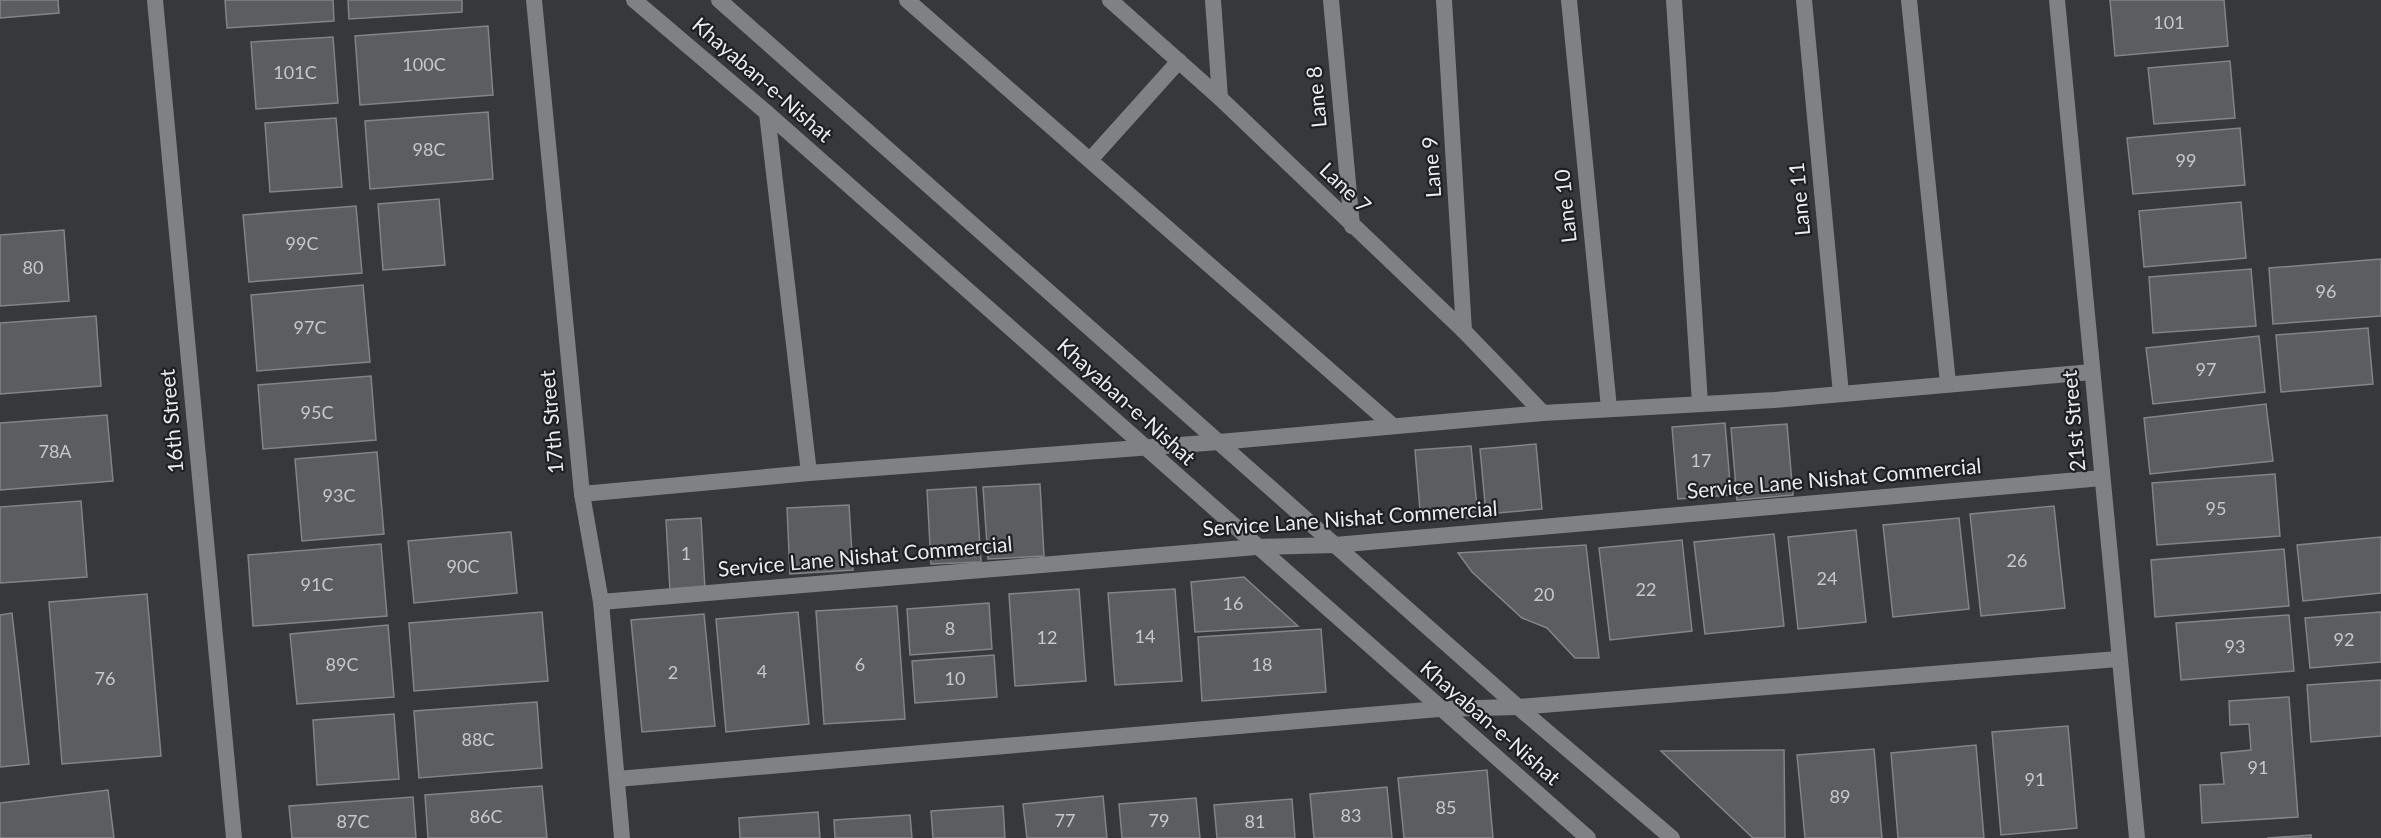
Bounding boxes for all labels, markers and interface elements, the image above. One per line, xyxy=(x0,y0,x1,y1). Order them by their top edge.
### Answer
street label: Khayaban-e-Nishat xyxy=(688,11,838,147)
house number: 101 xyxy=(2153,11,2185,33)
house number: 100C xyxy=(402,53,446,75)
house number: 101C xyxy=(273,61,317,83)
street label: Lane 8 xyxy=(1300,65,1331,129)
street label: Lane 9 xyxy=(1416,136,1445,199)
house number: 98C xyxy=(413,138,445,160)
house number: 99 xyxy=(2176,149,2196,171)
street label: Lane 7 xyxy=(1315,157,1377,217)
street label: Lane 11 xyxy=(1783,161,1814,237)
street label: Lane 10 xyxy=(1548,168,1581,244)
house number: 99C xyxy=(286,232,318,254)
house number: 80 xyxy=(23,256,43,278)
house number: 96 xyxy=(2316,280,2336,302)
house number: 97C xyxy=(294,316,326,338)
street label: Khayaban-e-Nishat xyxy=(1053,332,1201,470)
house number: 97 xyxy=(2196,358,2216,380)
street label: 16th Street xyxy=(153,368,188,474)
street label: 17th Street xyxy=(533,369,568,475)
street label: 21st Street xyxy=(2056,369,2089,473)
house number: 95C xyxy=(301,401,333,423)
house number: 78A xyxy=(38,440,72,462)
house number: 17 xyxy=(1691,449,1711,471)
street label: Service Lane Nishat Commercial xyxy=(1686,452,1982,503)
house number: 93C xyxy=(323,484,355,506)
street label: Service Lane Nishat Commercial xyxy=(1202,495,1498,540)
house number: 95 xyxy=(2206,497,2226,519)
street label: Service Lane Nishat Commercial xyxy=(717,530,1013,581)
house number: 1 xyxy=(681,542,691,564)
house number: 26 xyxy=(2007,549,2027,571)
house number: 90C xyxy=(447,555,479,577)
house number: 24 xyxy=(1817,567,1837,589)
house number: 91C xyxy=(301,573,333,595)
house number: 22 xyxy=(1636,578,1656,600)
house number: 20 xyxy=(1534,583,1554,605)
house number: 16 xyxy=(1223,592,1243,614)
house number: 8 xyxy=(945,617,955,639)
house number: 14 xyxy=(1135,625,1155,647)
house number: 12 xyxy=(1037,626,1057,648)
house number: 92 xyxy=(2334,628,2354,650)
house number: 93 xyxy=(2225,635,2245,657)
house number: 89C xyxy=(326,653,358,675)
house number: 6 xyxy=(855,653,865,675)
house number: 18 xyxy=(1252,653,1272,675)
street label: Khayaban-e-Nishat xyxy=(1416,654,1566,790)
house number: 4 xyxy=(757,660,767,682)
house number: 2 xyxy=(668,661,678,683)
house number: 76 xyxy=(95,667,115,689)
house number: 10 xyxy=(945,667,965,689)
house number: 88C xyxy=(462,728,494,750)
house number: 91 xyxy=(2248,756,2268,778)
house number: 91 xyxy=(2025,768,2045,790)
house number: 89 xyxy=(1830,785,1850,807)
house number: 85 xyxy=(1436,796,1456,818)
house number: 83 xyxy=(1341,804,1361,826)
house number: 86C xyxy=(470,805,502,827)
house number: 77 xyxy=(1055,809,1075,831)
house number: 79 xyxy=(1149,809,1169,831)
house number: 87C xyxy=(337,810,369,832)
house number: 81 xyxy=(1245,810,1265,832)

